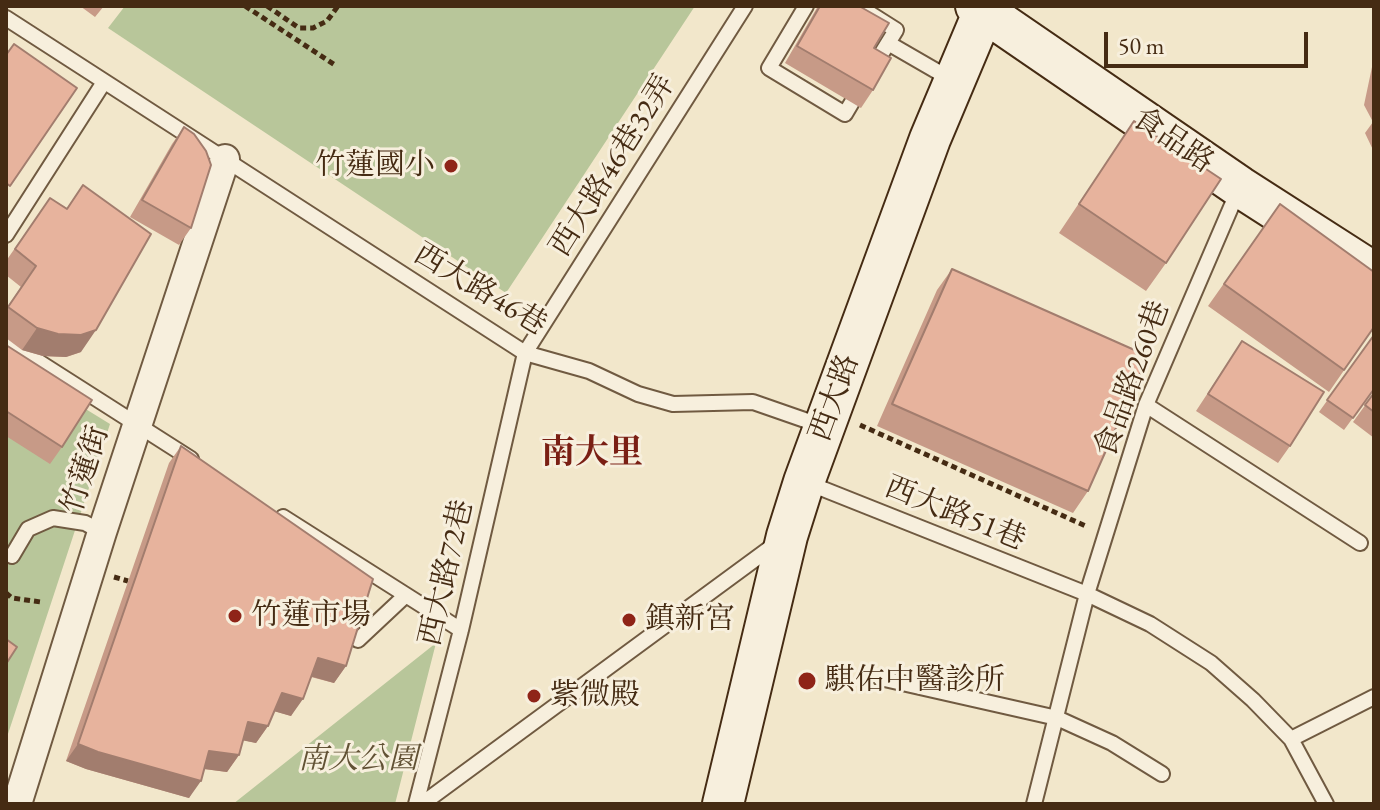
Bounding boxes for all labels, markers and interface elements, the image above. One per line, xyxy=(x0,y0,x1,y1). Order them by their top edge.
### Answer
scale bar xyxy=(1108,16,1312,66)
text: 50 m xyxy=(1118,30,1165,61)
street label: 西大路46巷32弄 xyxy=(543,68,683,264)
street label: 食品路 xyxy=(1126,101,1220,181)
place label: 竹蓮國小 xyxy=(315,148,435,184)
marker: 竹蓮國小 xyxy=(442,157,460,175)
street label: 西大路46巷 xyxy=(407,236,553,344)
street label: 食品路260巷 xyxy=(1088,296,1178,462)
street label: 西大路 xyxy=(803,350,867,446)
street label: 竹蓮街 xyxy=(55,422,117,518)
district label: 南大里 xyxy=(541,434,643,474)
street label: 西大路51巷 xyxy=(879,469,1031,559)
street label: 西大路72巷 xyxy=(413,496,481,650)
place label: 竹蓮市場 xyxy=(251,598,371,634)
place label: 鎮新宮 xyxy=(645,602,735,638)
marker: 竹蓮市場 xyxy=(226,607,244,625)
marker: 鎮新宮 xyxy=(620,611,638,629)
place label: 騏佑中醫診所 xyxy=(825,663,1005,699)
marker: 騏佑中醫診所 xyxy=(796,670,818,692)
place label: 紫微殿 xyxy=(550,678,640,714)
marker: 紫微殿 xyxy=(525,687,543,705)
park label: 南大公園 xyxy=(298,742,418,778)

